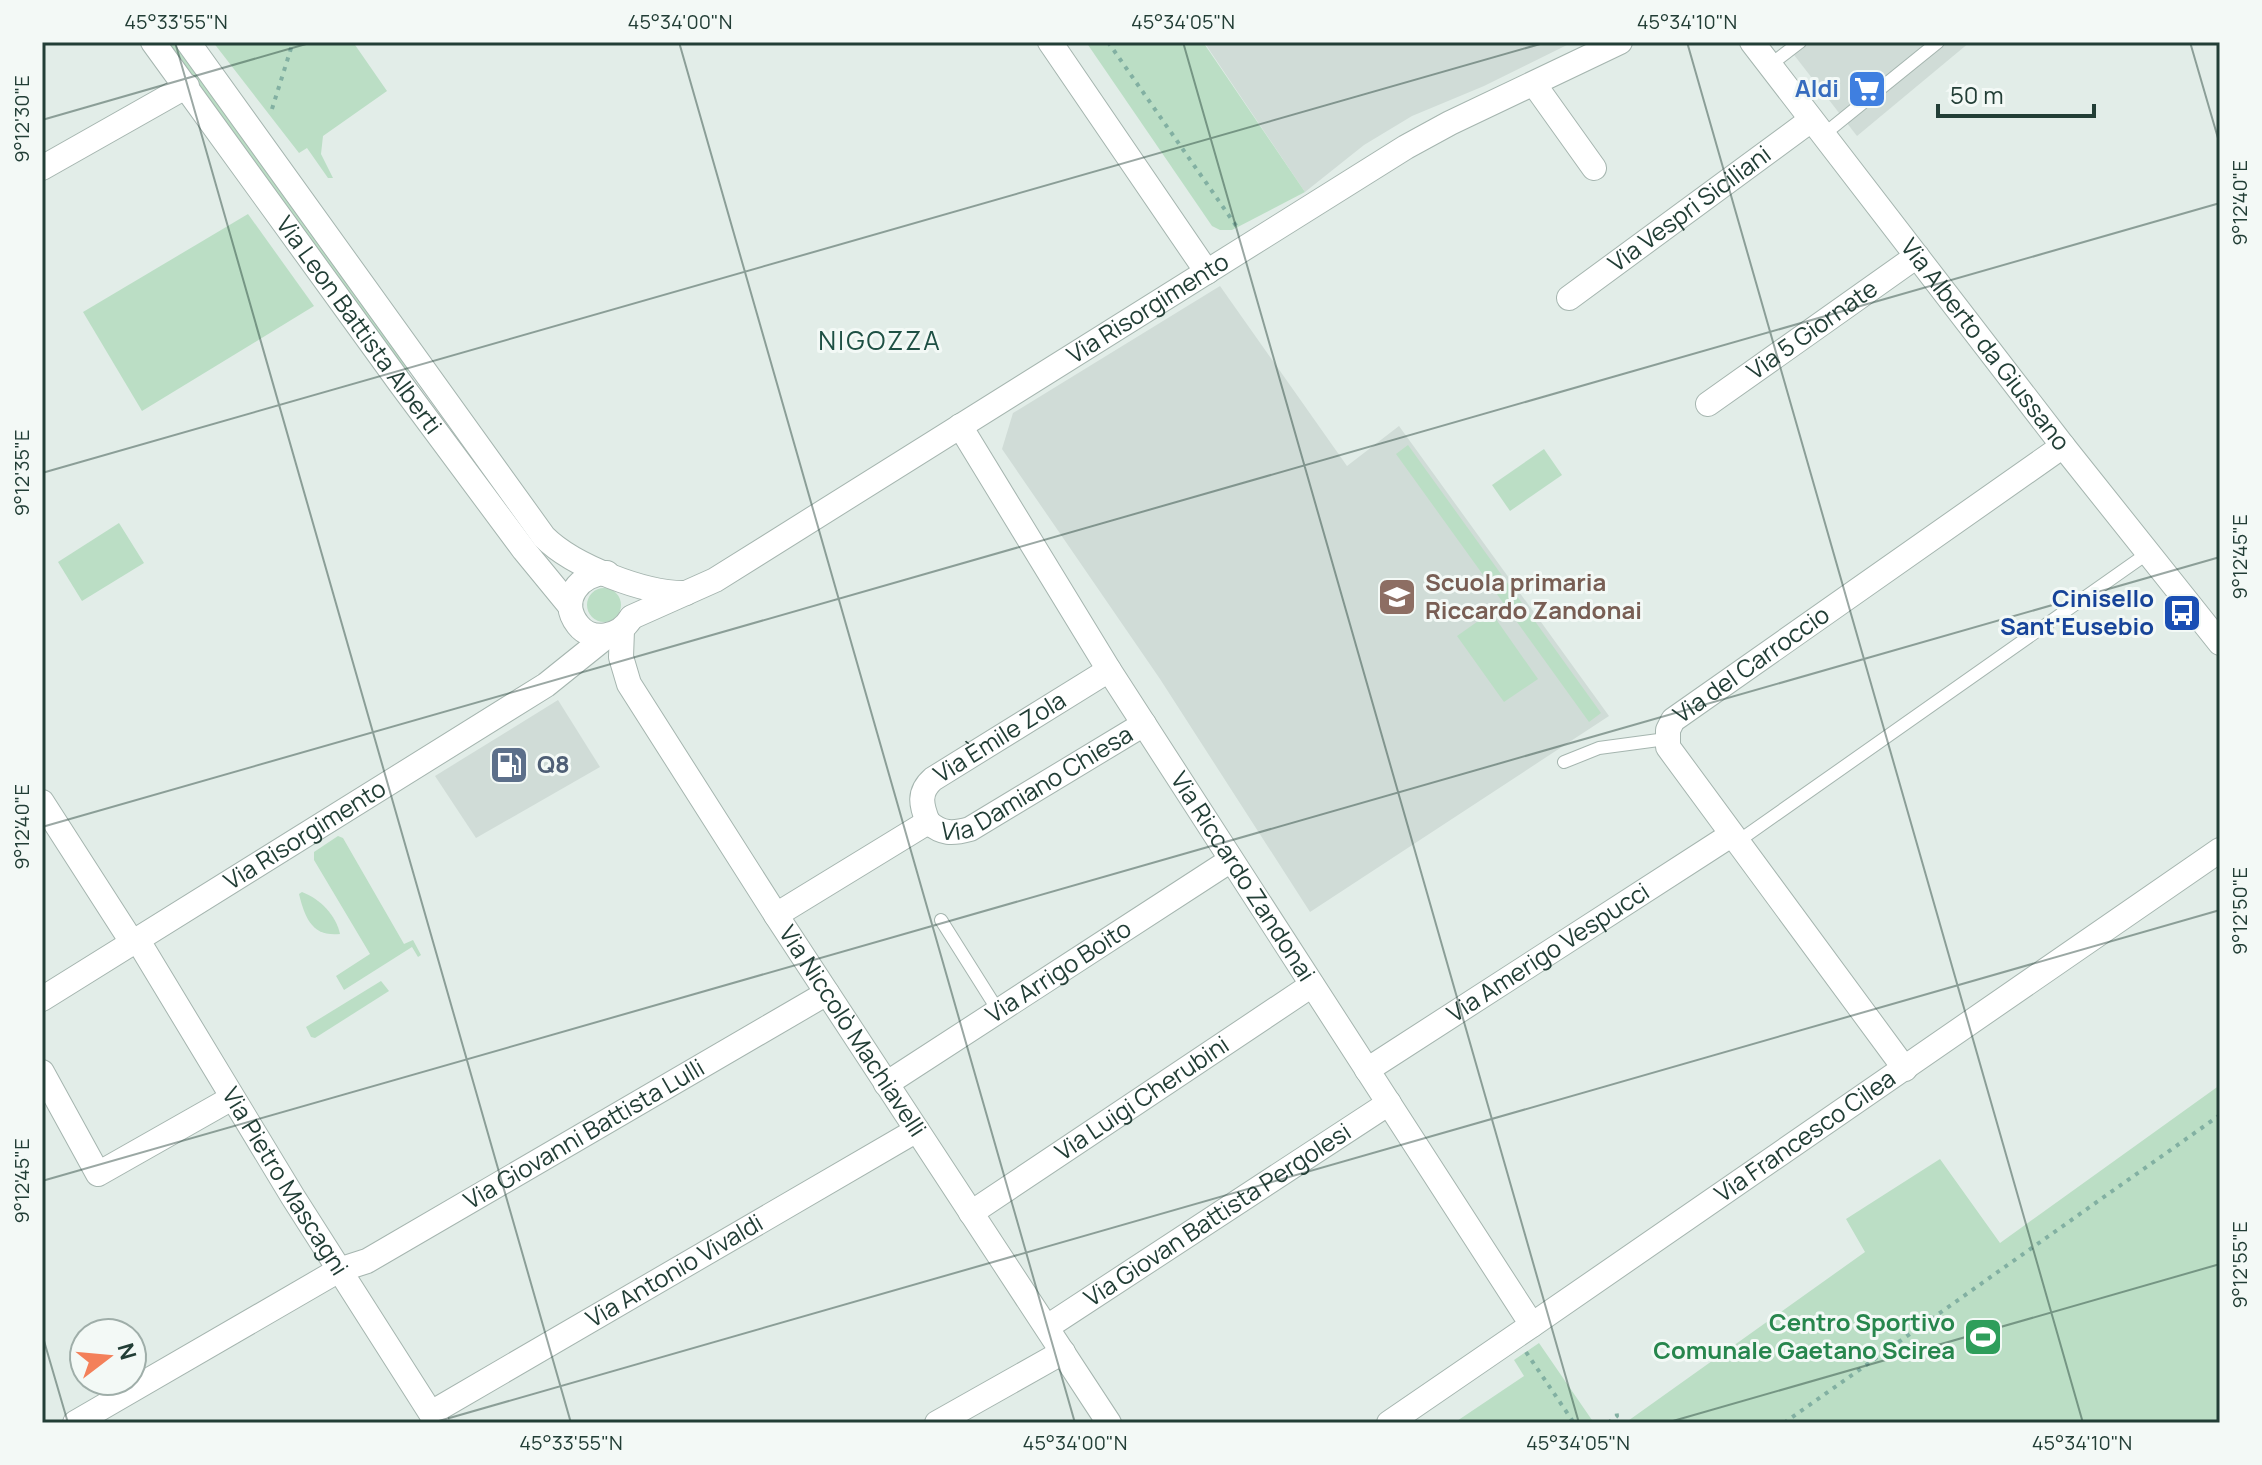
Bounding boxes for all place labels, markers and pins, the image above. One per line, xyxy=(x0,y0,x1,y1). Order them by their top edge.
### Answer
supermarket icon: Aldi xyxy=(1846,68,1888,110)
place label: Aldi xyxy=(1795,71,1839,104)
place label: Scuola primaria Riccardo Zandonai xyxy=(1425,565,1642,626)
school or university icon: Scuola primaria Riccardo Zandonai xyxy=(1376,576,1418,618)
place label: Cinisello Sant'Eusebio xyxy=(2000,581,2154,642)
bus stop icon: Cinisello Sant'Eusebio xyxy=(2161,592,2203,634)
fuel station icon: Q8 xyxy=(488,744,530,786)
place label: Q8 xyxy=(537,747,570,780)
place label: Centro Sportivo Comunale Gaetano Scirea xyxy=(1653,1305,1955,1366)
sports icon: Centro Sportivo Comunale Gaetano Scirea xyxy=(1962,1316,2004,1358)

